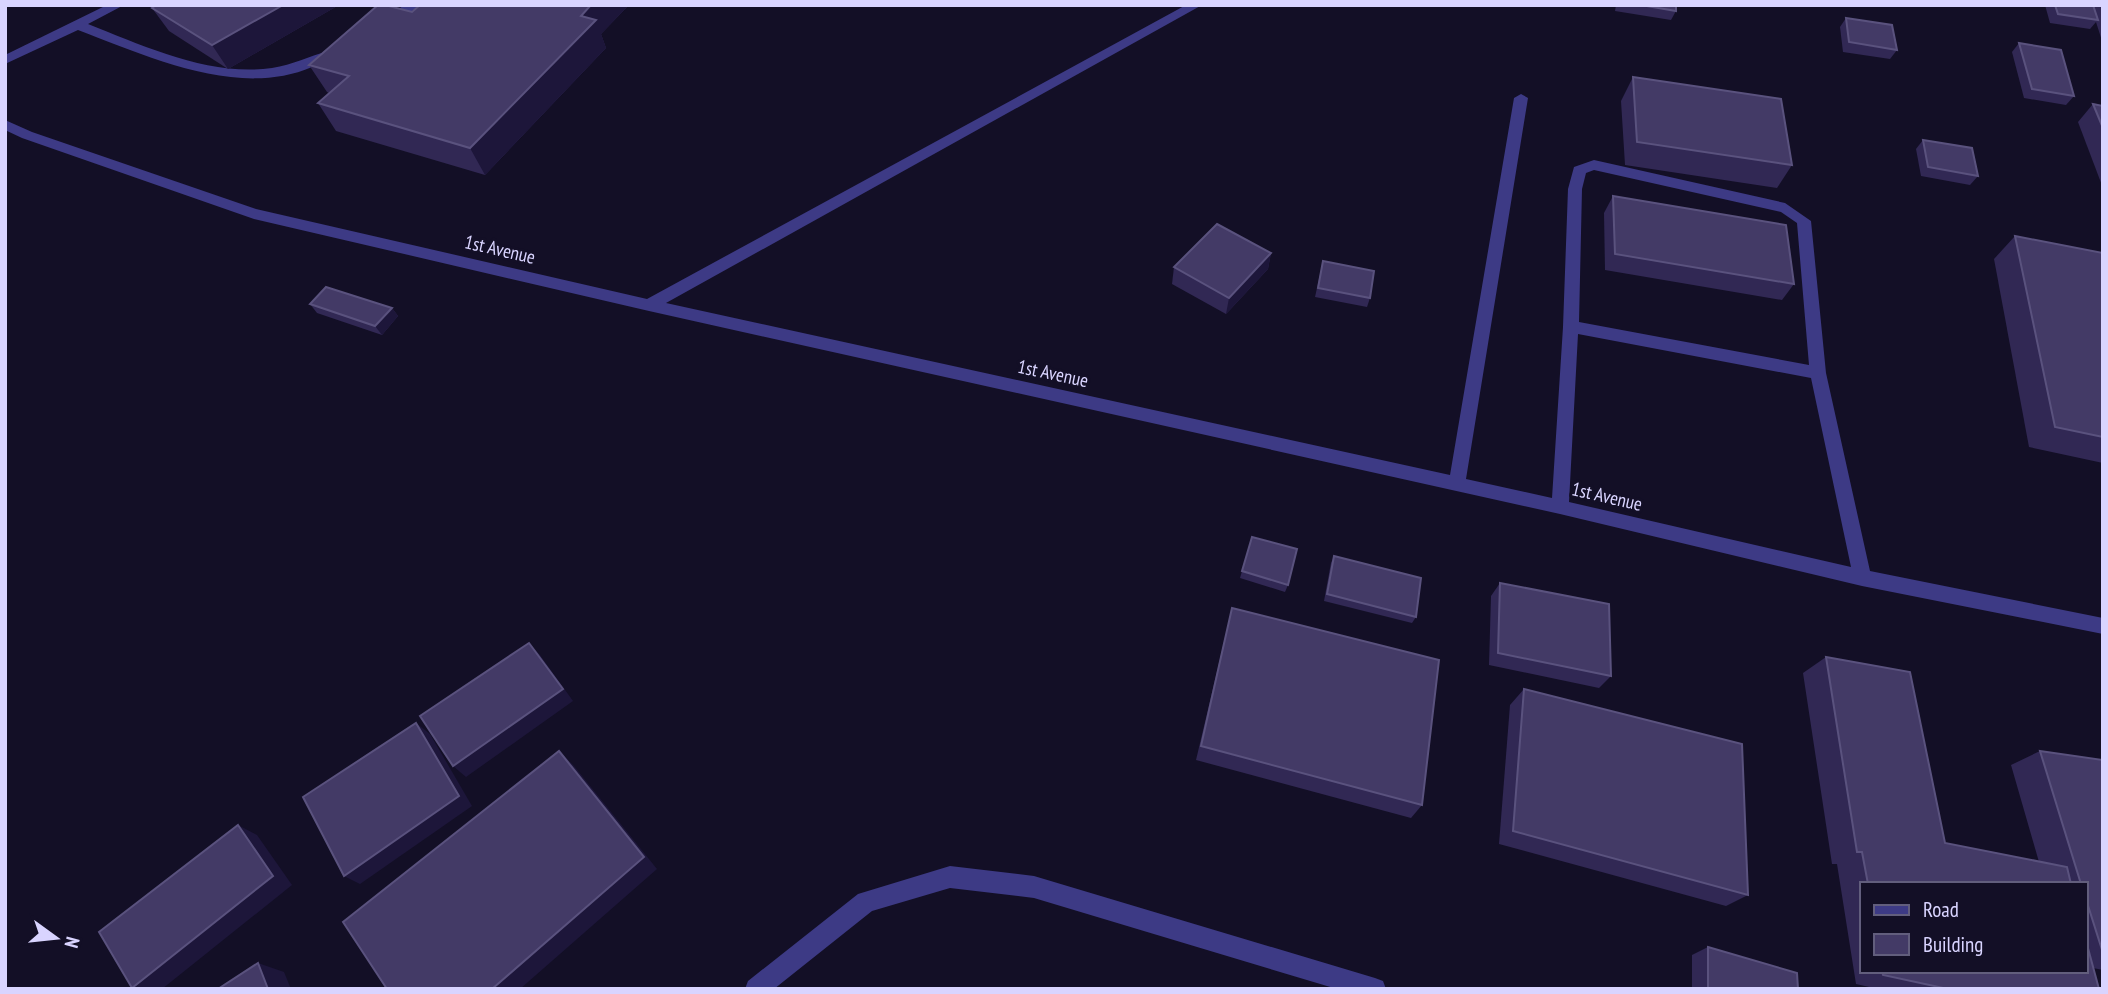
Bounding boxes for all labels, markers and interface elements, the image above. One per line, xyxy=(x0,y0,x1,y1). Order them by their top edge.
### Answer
street label: 1st Avenue xyxy=(462,229,538,269)
street label: 1st Avenue xyxy=(1015,354,1091,392)
street label: 1st Avenue xyxy=(1569,476,1645,516)
legend xyxy=(1860,882,2087,973)
text: Road xyxy=(1923,896,1959,923)
north arrow xyxy=(21,903,91,973)
text: Building xyxy=(1923,931,1983,958)
text: N xyxy=(60,934,85,950)

